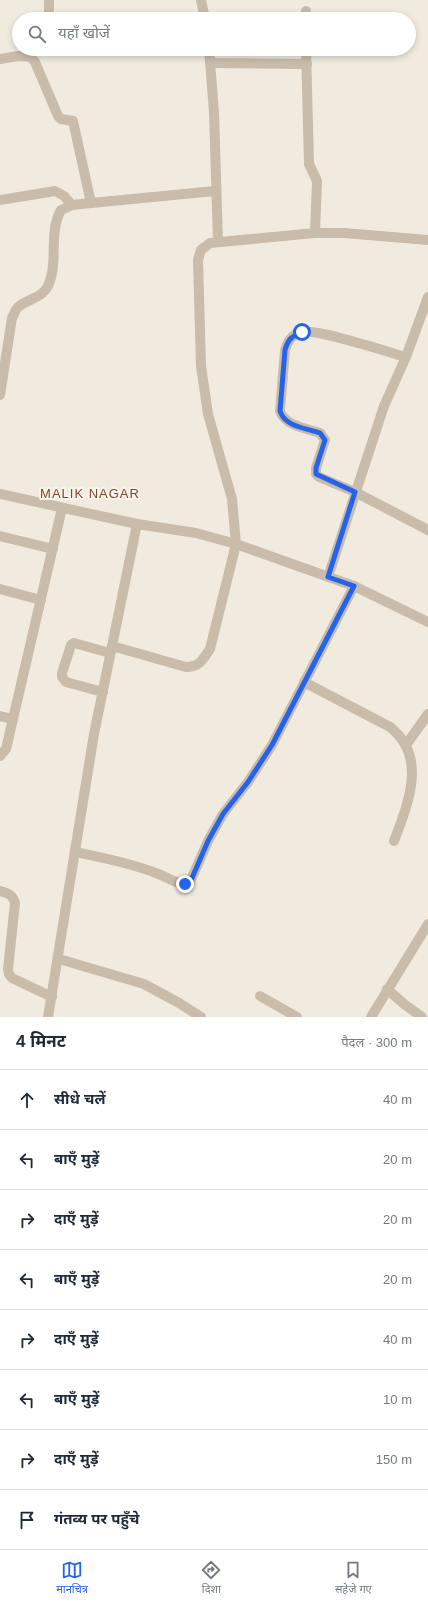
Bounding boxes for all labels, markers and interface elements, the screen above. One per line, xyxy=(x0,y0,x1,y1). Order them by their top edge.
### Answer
search box xyxy=(12,12,416,56)
icon: search xyxy=(26,23,48,45)
text: यहाँ खोजें xyxy=(58,24,110,41)
route start xyxy=(293,323,311,341)
district label: MALIK NAGAR xyxy=(40,486,140,501)
route end xyxy=(176,875,194,893)
text: 4 मिनट xyxy=(16,1032,66,1051)
text: पैदल · 300 m xyxy=(341,1035,412,1050)
icon: ahead xyxy=(16,1089,38,1111)
text: सीधे चलें xyxy=(54,1090,105,1107)
text: 40 m xyxy=(383,1092,412,1107)
icon: left xyxy=(16,1149,38,1171)
text: बाएँ मुड़ें xyxy=(54,1150,99,1167)
text: 20 m xyxy=(383,1152,412,1167)
icon: right xyxy=(16,1209,38,1231)
text: दाएँ मुड़ें xyxy=(54,1210,98,1227)
text: 20 m xyxy=(383,1212,412,1227)
icon: left xyxy=(16,1269,38,1291)
text: बाएँ मुड़ें xyxy=(54,1270,99,1287)
text: 20 m xyxy=(383,1272,412,1287)
icon: right xyxy=(16,1329,38,1351)
text: दाएँ मुड़ें xyxy=(54,1330,98,1347)
text: 40 m xyxy=(383,1332,412,1347)
icon: left xyxy=(16,1389,38,1411)
text: बाएँ मुड़ें xyxy=(54,1390,99,1407)
text: 10 m xyxy=(383,1392,412,1407)
icon: right xyxy=(16,1449,38,1471)
text: दाएँ मुड़ें xyxy=(54,1450,98,1467)
text: 150 m xyxy=(376,1452,412,1467)
icon: arrive xyxy=(16,1509,38,1531)
text: गंतव्य पर पहुँचे xyxy=(54,1510,139,1527)
tab: मानचित्र xyxy=(56,1559,88,1597)
tab: दिशा xyxy=(200,1559,222,1597)
tab: सहेजे गए xyxy=(335,1559,372,1597)

